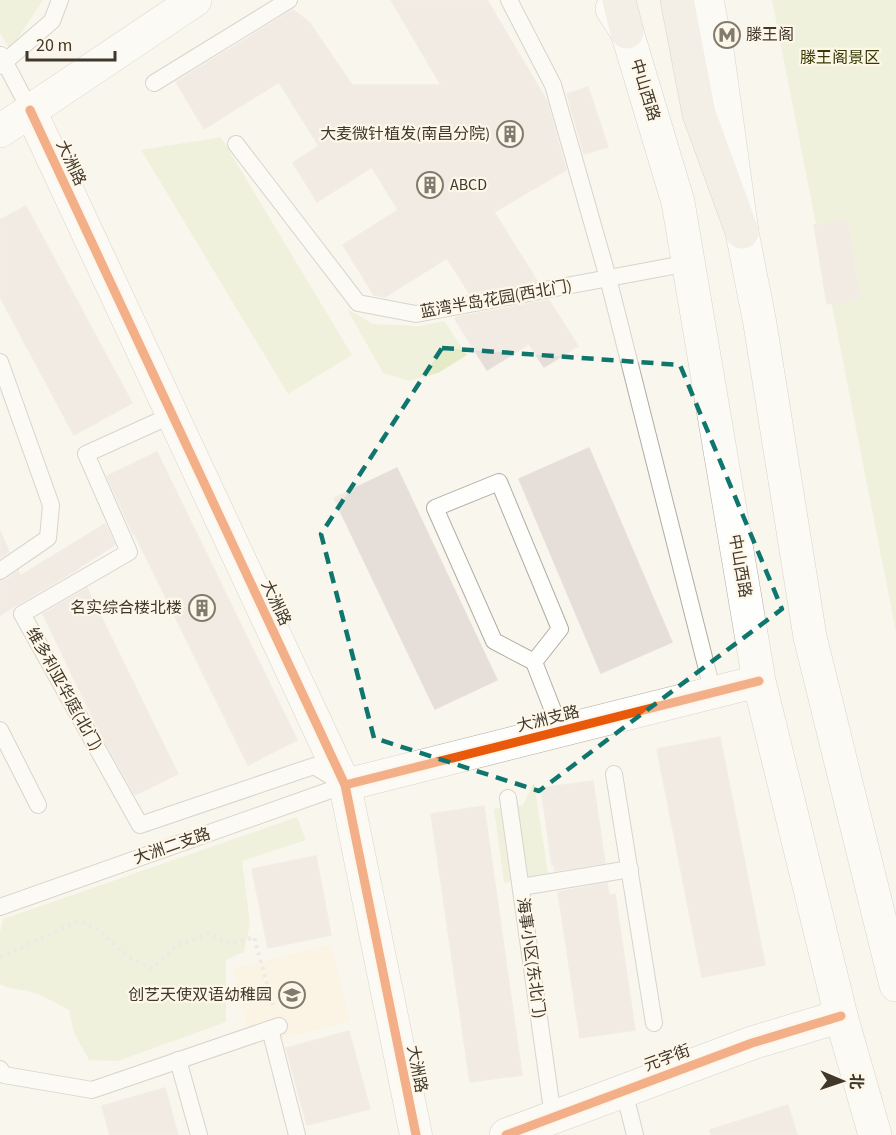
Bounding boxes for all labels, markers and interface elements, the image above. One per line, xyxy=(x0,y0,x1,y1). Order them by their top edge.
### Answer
metro station icon: 滕王阁 xyxy=(712,20,742,50)
scale bar xyxy=(27,24,116,62)
place label: 滕王阁 xyxy=(746,24,794,46)
text: 20 m xyxy=(36,33,72,58)
park label: 滕王阁景区 xyxy=(800,47,880,69)
street label: 中山西路 xyxy=(625,56,665,124)
building icon: 大麦微针植发(南昌分院) xyxy=(495,119,525,149)
place label: 大麦微针植发(南昌分院) xyxy=(320,123,490,145)
street label: 大洲路 xyxy=(51,137,91,189)
building icon: ABCD xyxy=(415,170,445,200)
place label: ABCD xyxy=(450,174,487,196)
street label: 蓝湾半岛花园(西北门) xyxy=(418,275,574,323)
street label: 中山西路 xyxy=(724,533,756,599)
street label: 大洲路 xyxy=(256,577,296,629)
building icon: 名实综合楼北楼 xyxy=(187,593,217,623)
place label: 名实综合楼北楼 xyxy=(70,597,182,619)
street label: 维多利亚华庭(北门) xyxy=(21,623,107,755)
street label: 大洲支路 xyxy=(514,701,582,737)
street label: 大洲二支路 xyxy=(131,823,213,869)
street label: 海事小区(东北门) xyxy=(512,896,550,1020)
school or university icon: 创艺天使双语幼稚园 xyxy=(277,980,307,1010)
place label: 创艺天使双语幼稚园 xyxy=(128,984,272,1006)
street label: 元字街 xyxy=(641,1039,693,1077)
street label: 大洲路 xyxy=(402,1043,432,1095)
north arrow xyxy=(812,1051,872,1111)
text: 北 xyxy=(845,1073,867,1090)

